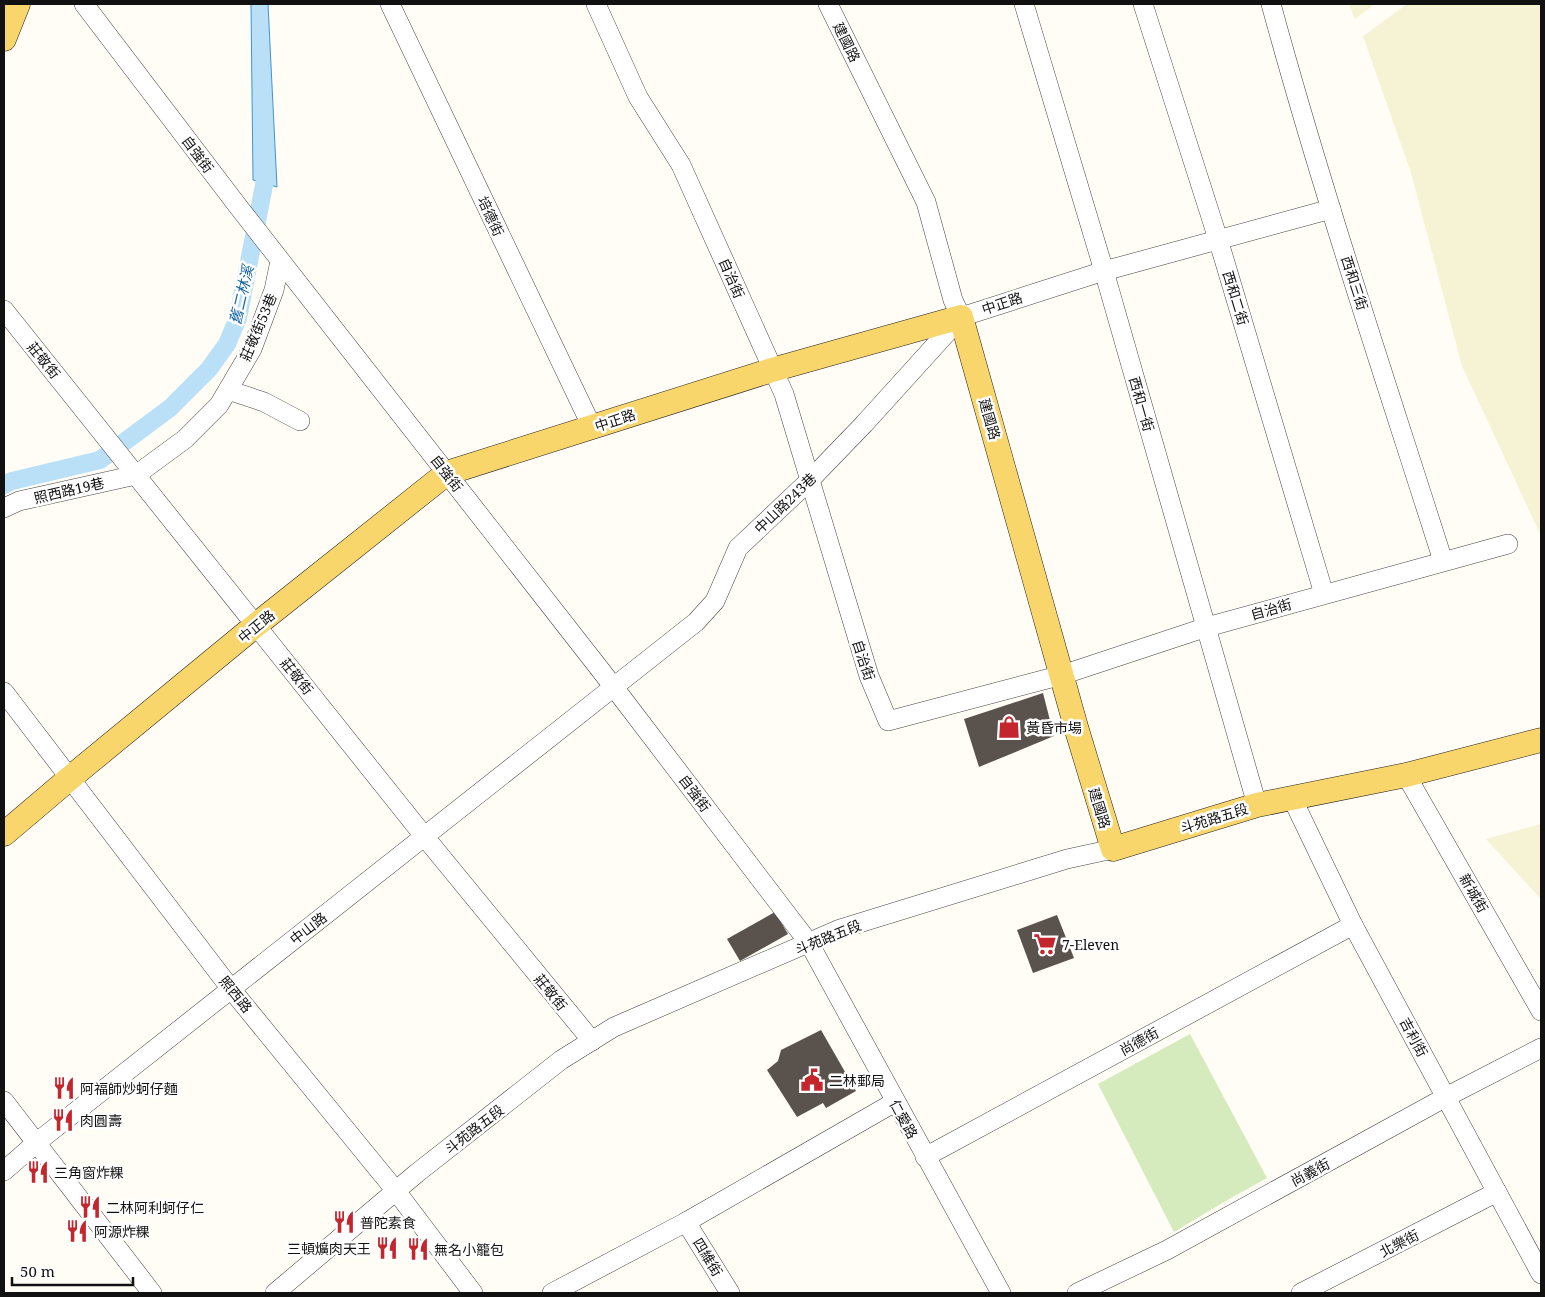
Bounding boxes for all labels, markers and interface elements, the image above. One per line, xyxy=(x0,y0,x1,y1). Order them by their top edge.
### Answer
street label: 建國路 xyxy=(829,19,865,65)
street label: 自強街 xyxy=(178,132,218,176)
street label: 培德街 xyxy=(474,193,508,239)
street label: 西和三街 xyxy=(1337,253,1373,313)
street label: 自治街 xyxy=(715,255,749,301)
water label: 舊二林溪 xyxy=(225,262,258,326)
street label: 西和二街 xyxy=(1219,268,1253,328)
street label: 中正路 xyxy=(979,287,1025,319)
street label: 莊敬街53巷 xyxy=(235,290,281,364)
street label: 莊敬街 xyxy=(23,338,65,382)
street label: 西和一街 xyxy=(1125,374,1159,434)
street label: 建國路 xyxy=(975,396,1005,442)
street label: 中正路 xyxy=(592,404,638,436)
street label: 自強街 xyxy=(427,451,467,495)
street label: 中山路243巷 xyxy=(750,469,820,537)
street label: 照西路19巷 xyxy=(32,473,106,507)
street label: 自治街 xyxy=(1248,594,1294,624)
street label: 中正路 xyxy=(234,605,278,647)
street label: 自治街 xyxy=(848,637,880,683)
street label: 莊敬街 xyxy=(276,654,318,698)
shop icon: 黃昏市場 xyxy=(996,714,1022,740)
place label: 黃昏市場 xyxy=(1026,718,1082,737)
street label: 自強街 xyxy=(675,771,715,815)
street label: 建國路 xyxy=(1085,785,1115,831)
street label: 斗苑路五段 xyxy=(1178,799,1250,837)
street label: 新城街 xyxy=(1455,870,1493,916)
street label: 中山路 xyxy=(286,908,330,948)
street label: 斗苑路五段 xyxy=(792,915,864,959)
supermarket icon: 7-Eleven xyxy=(1032,931,1058,957)
place label: 7-Eleven xyxy=(1062,935,1119,954)
street label: 莊敬街 xyxy=(530,970,572,1014)
street label: 照西路 xyxy=(215,972,257,1016)
street label: 吉利街 xyxy=(1396,1014,1432,1060)
street label: 尚德街 xyxy=(1116,1023,1162,1059)
public building icon: 二林郵局 xyxy=(799,1067,825,1093)
place label: 二林郵局 xyxy=(829,1071,885,1090)
restaurant icon: 阿福師炒蚵仔麵 xyxy=(51,1075,77,1101)
place label: 阿福師炒蚵仔麵 xyxy=(80,1079,178,1098)
street label: 仁愛路 xyxy=(886,1096,922,1142)
street label: 斗苑路五段 xyxy=(441,1100,507,1158)
restaurant icon: 肉圓壽 xyxy=(50,1107,76,1133)
place label: 肉圓壽 xyxy=(80,1111,122,1130)
street label: 尚義街 xyxy=(1287,1154,1333,1190)
restaurant icon: 三角窗炸粿 xyxy=(25,1159,51,1185)
place label: 三角窗炸粿 xyxy=(54,1163,124,1182)
restaurant icon: 二林阿利蚵仔仁 xyxy=(77,1194,103,1220)
place label: 二林阿利蚵仔仁 xyxy=(106,1198,204,1217)
restaurant icon: 普陀素食 xyxy=(331,1209,357,1235)
place label: 普陀素食 xyxy=(360,1213,416,1232)
restaurant icon: 阿源炸粿 xyxy=(64,1218,90,1244)
place label: 阿源炸粿 xyxy=(94,1222,150,1241)
street label: 北樂街 xyxy=(1376,1225,1422,1261)
street label: 四維街 xyxy=(689,1234,727,1280)
restaurant icon: 三頓爌肉天王 xyxy=(374,1235,400,1261)
restaurant icon: 無名小籠包 xyxy=(405,1236,431,1262)
place label: 三頓爌肉天王 xyxy=(287,1239,371,1258)
place label: 無名小籠包 xyxy=(434,1240,504,1259)
scale bar xyxy=(12,1254,134,1286)
text: 50 m xyxy=(20,1261,55,1281)

